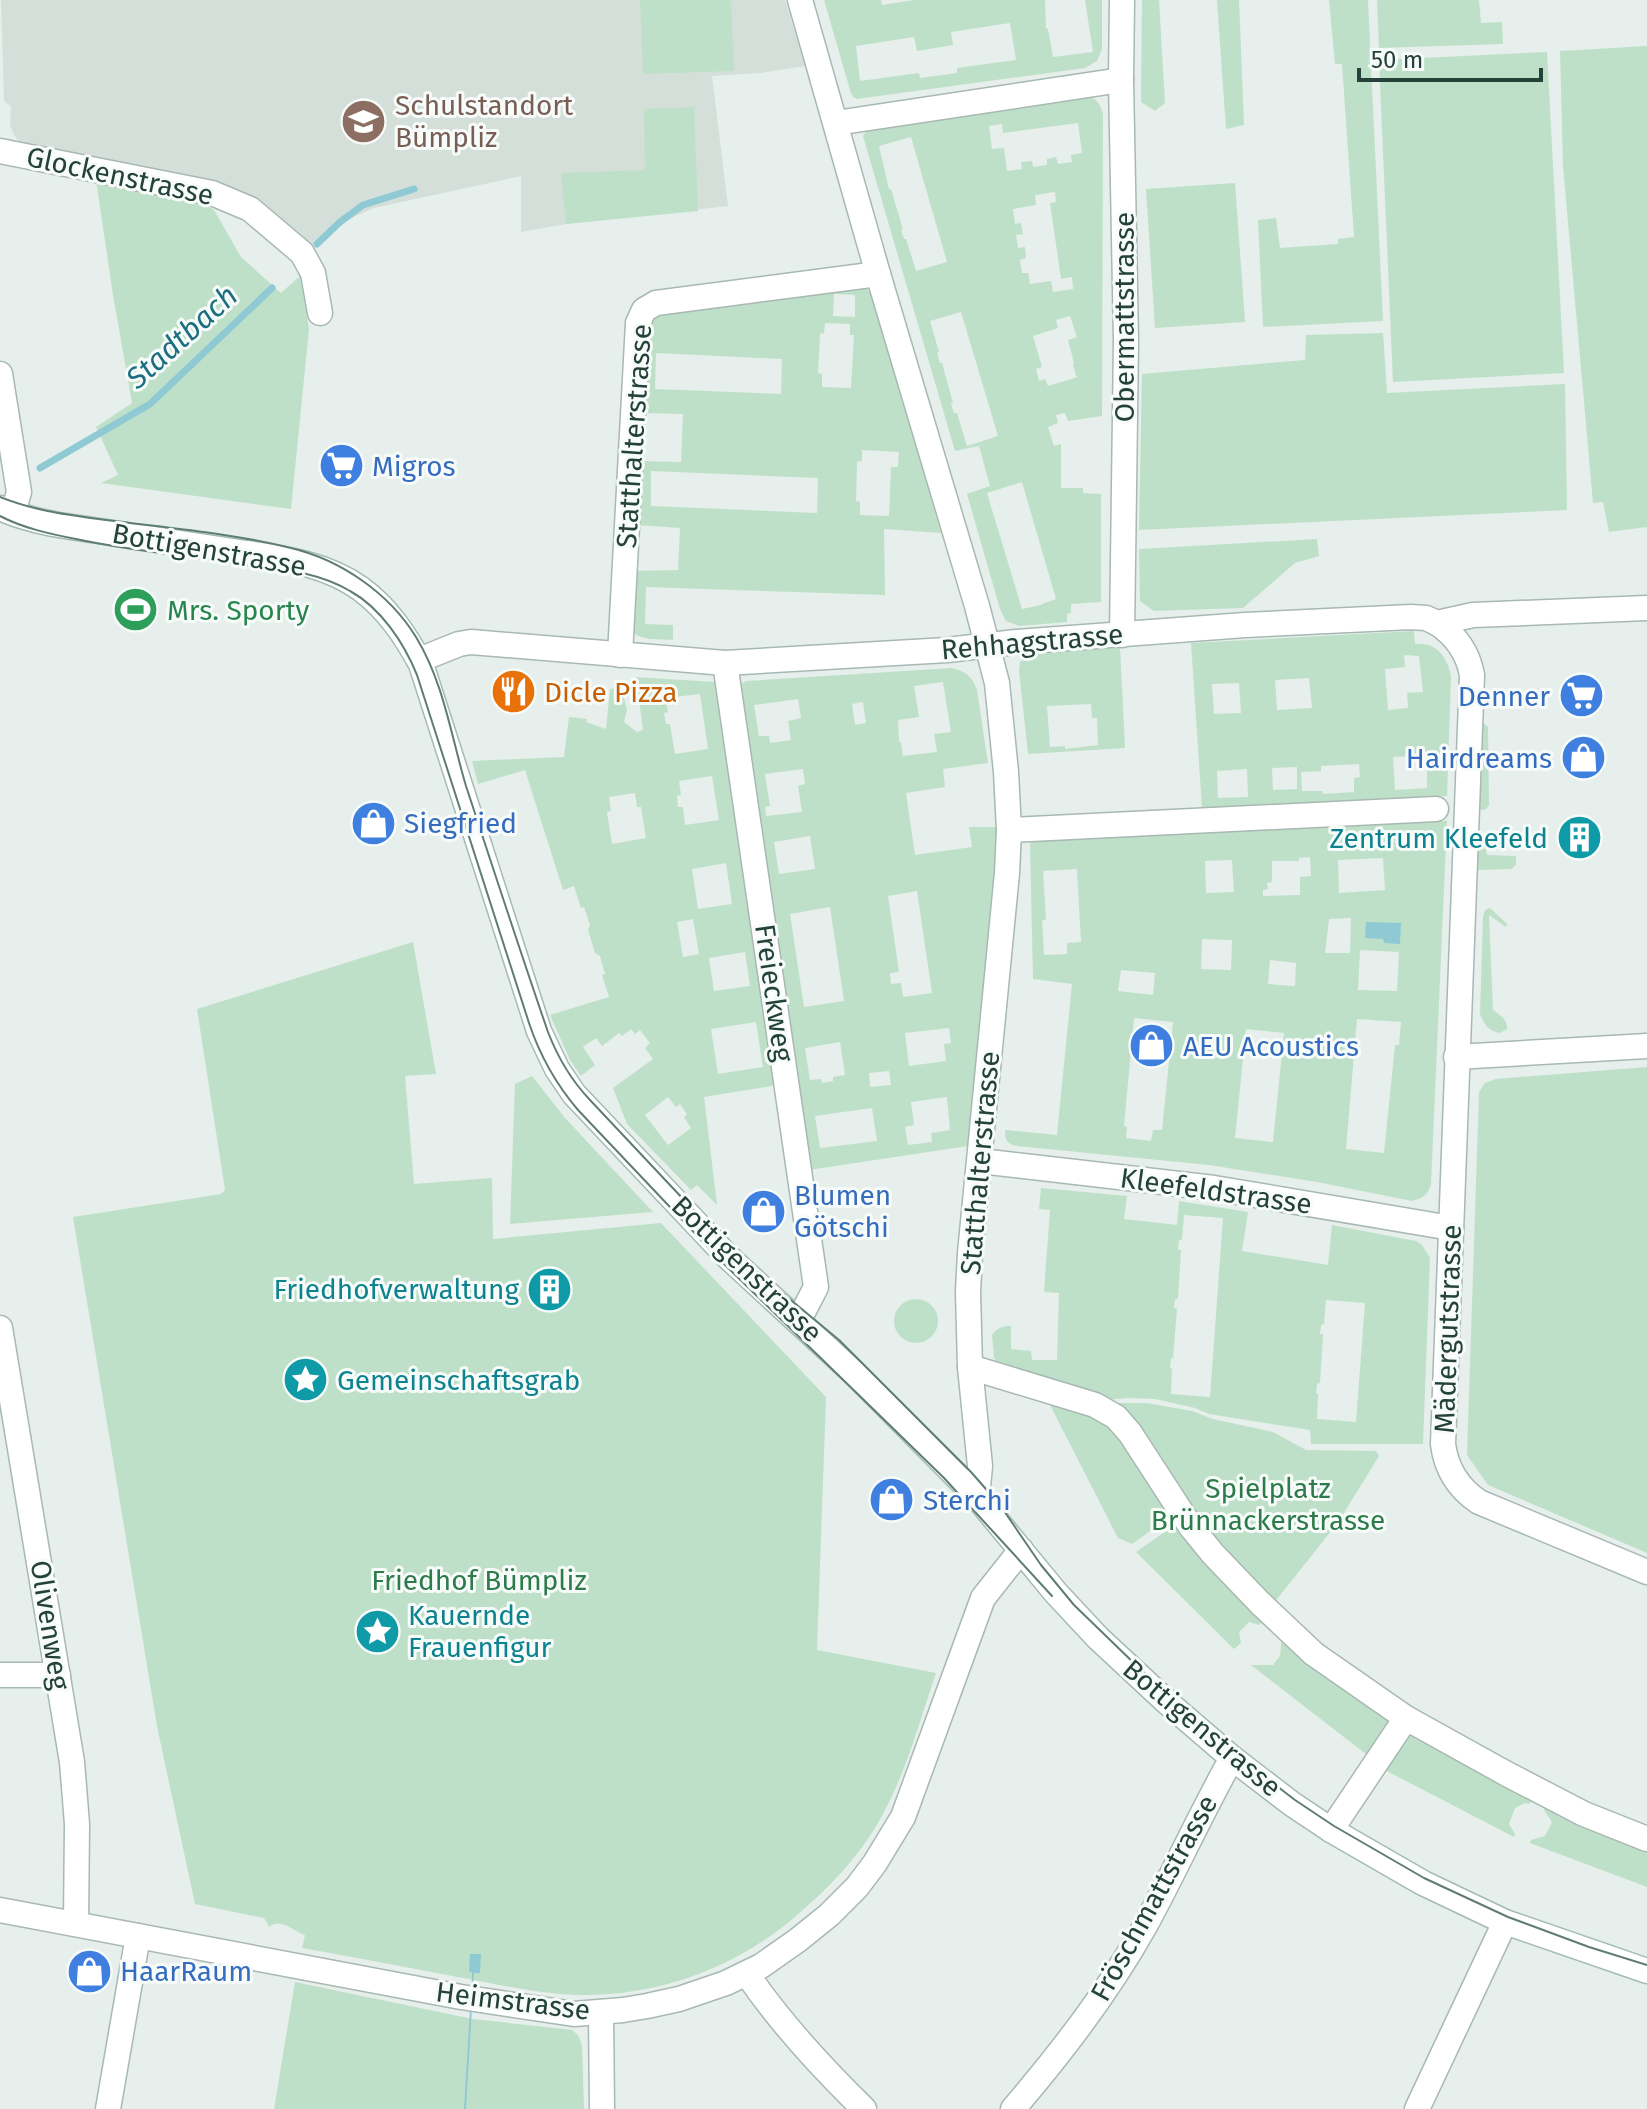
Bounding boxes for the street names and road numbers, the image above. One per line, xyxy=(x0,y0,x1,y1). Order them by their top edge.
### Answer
street label: Glockenstrasse xyxy=(23,140,217,212)
street label: Obermattstrasse xyxy=(1108,212,1141,422)
street label: Statthalterstrasse xyxy=(610,323,658,549)
street label: Bottigenstrasse xyxy=(109,517,309,583)
street label: Rehhagstrasse xyxy=(939,618,1125,666)
street label: Freieckweg xyxy=(748,922,800,1064)
street label: Statthalterstrasse xyxy=(954,1050,1006,1276)
street label: Kleefeldstrasse xyxy=(1118,1161,1314,1221)
street label: Bottigenstrasse xyxy=(665,1189,829,1349)
street label: Mädergutstrasse xyxy=(1428,1224,1468,1434)
street label: Olivenweg xyxy=(23,1558,77,1693)
street label: Bottigenstrasse xyxy=(1116,1652,1288,1804)
street label: Fröschmattstrasse xyxy=(1084,1789,1224,2007)
street label: Heimstrasse xyxy=(434,1975,592,2027)

